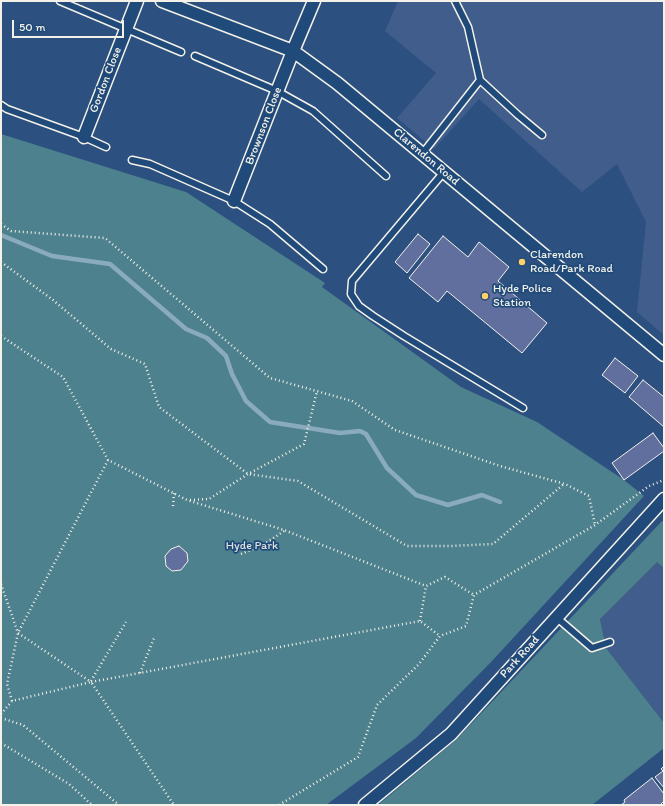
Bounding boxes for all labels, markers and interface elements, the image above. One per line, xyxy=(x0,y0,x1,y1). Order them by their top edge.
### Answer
scale bar xyxy=(14,12,126,38)
text: 50 m xyxy=(19,20,45,34)
street label: Gordon Close xyxy=(87,45,125,115)
street label: Brownson Close xyxy=(243,85,285,167)
street label: Clarendon Road xyxy=(390,125,462,189)
place label: Clarendon Road/Park Road xyxy=(530,248,613,276)
marker: Clarendon Road/Park Road xyxy=(517,257,527,267)
place label: Hyde Police Station xyxy=(493,282,552,310)
marker: Hyde Police Station xyxy=(480,291,490,301)
park label: Hyde Park xyxy=(226,539,278,553)
street label: Park Road xyxy=(497,633,543,681)

